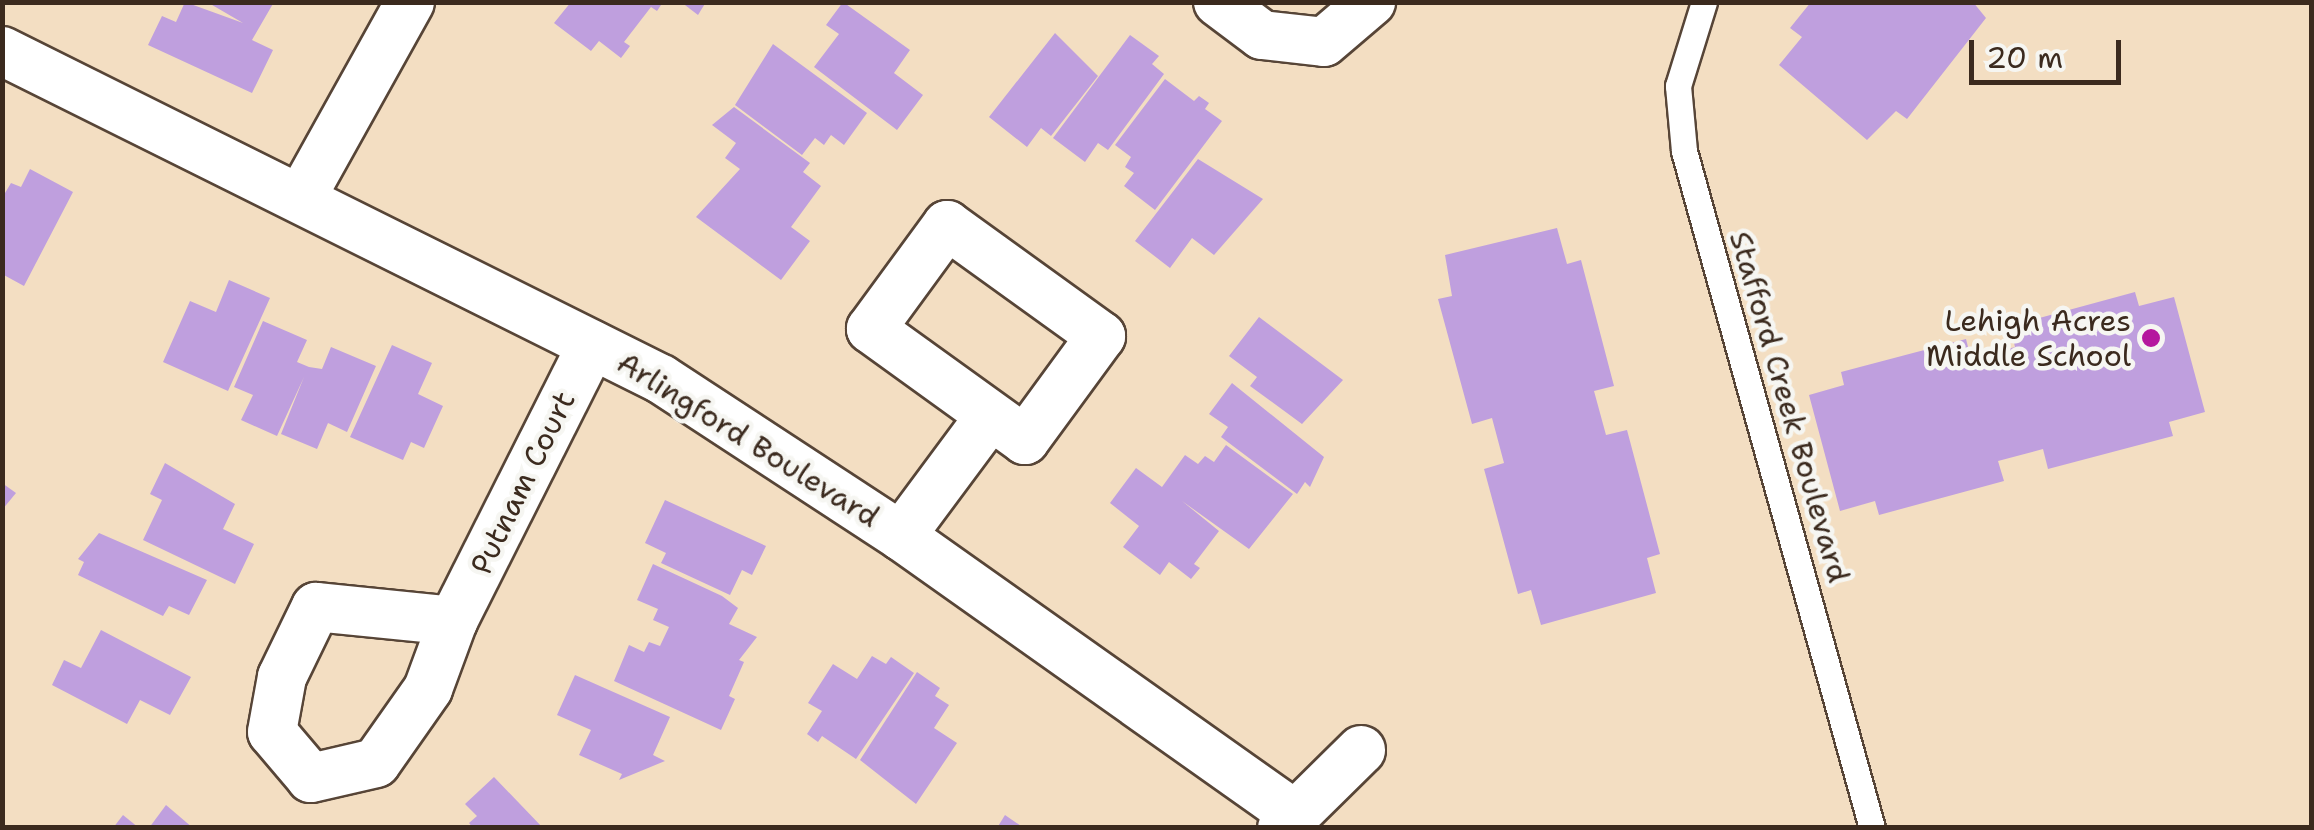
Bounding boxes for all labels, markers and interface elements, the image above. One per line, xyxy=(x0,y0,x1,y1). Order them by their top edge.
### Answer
scale bar xyxy=(1974,20,2126,82)
text: 20 m xyxy=(1986,37,2063,78)
street label: Stafford Creek Boulevard xyxy=(1722,227,1856,587)
place label: Lehigh Acres Middle School xyxy=(1926,303,2131,374)
marker: Lehigh Acres Middle School xyxy=(2140,327,2162,349)
street label: Arlingford Boulevard xyxy=(610,345,886,535)
street label: Putnam Court xyxy=(463,386,583,580)

